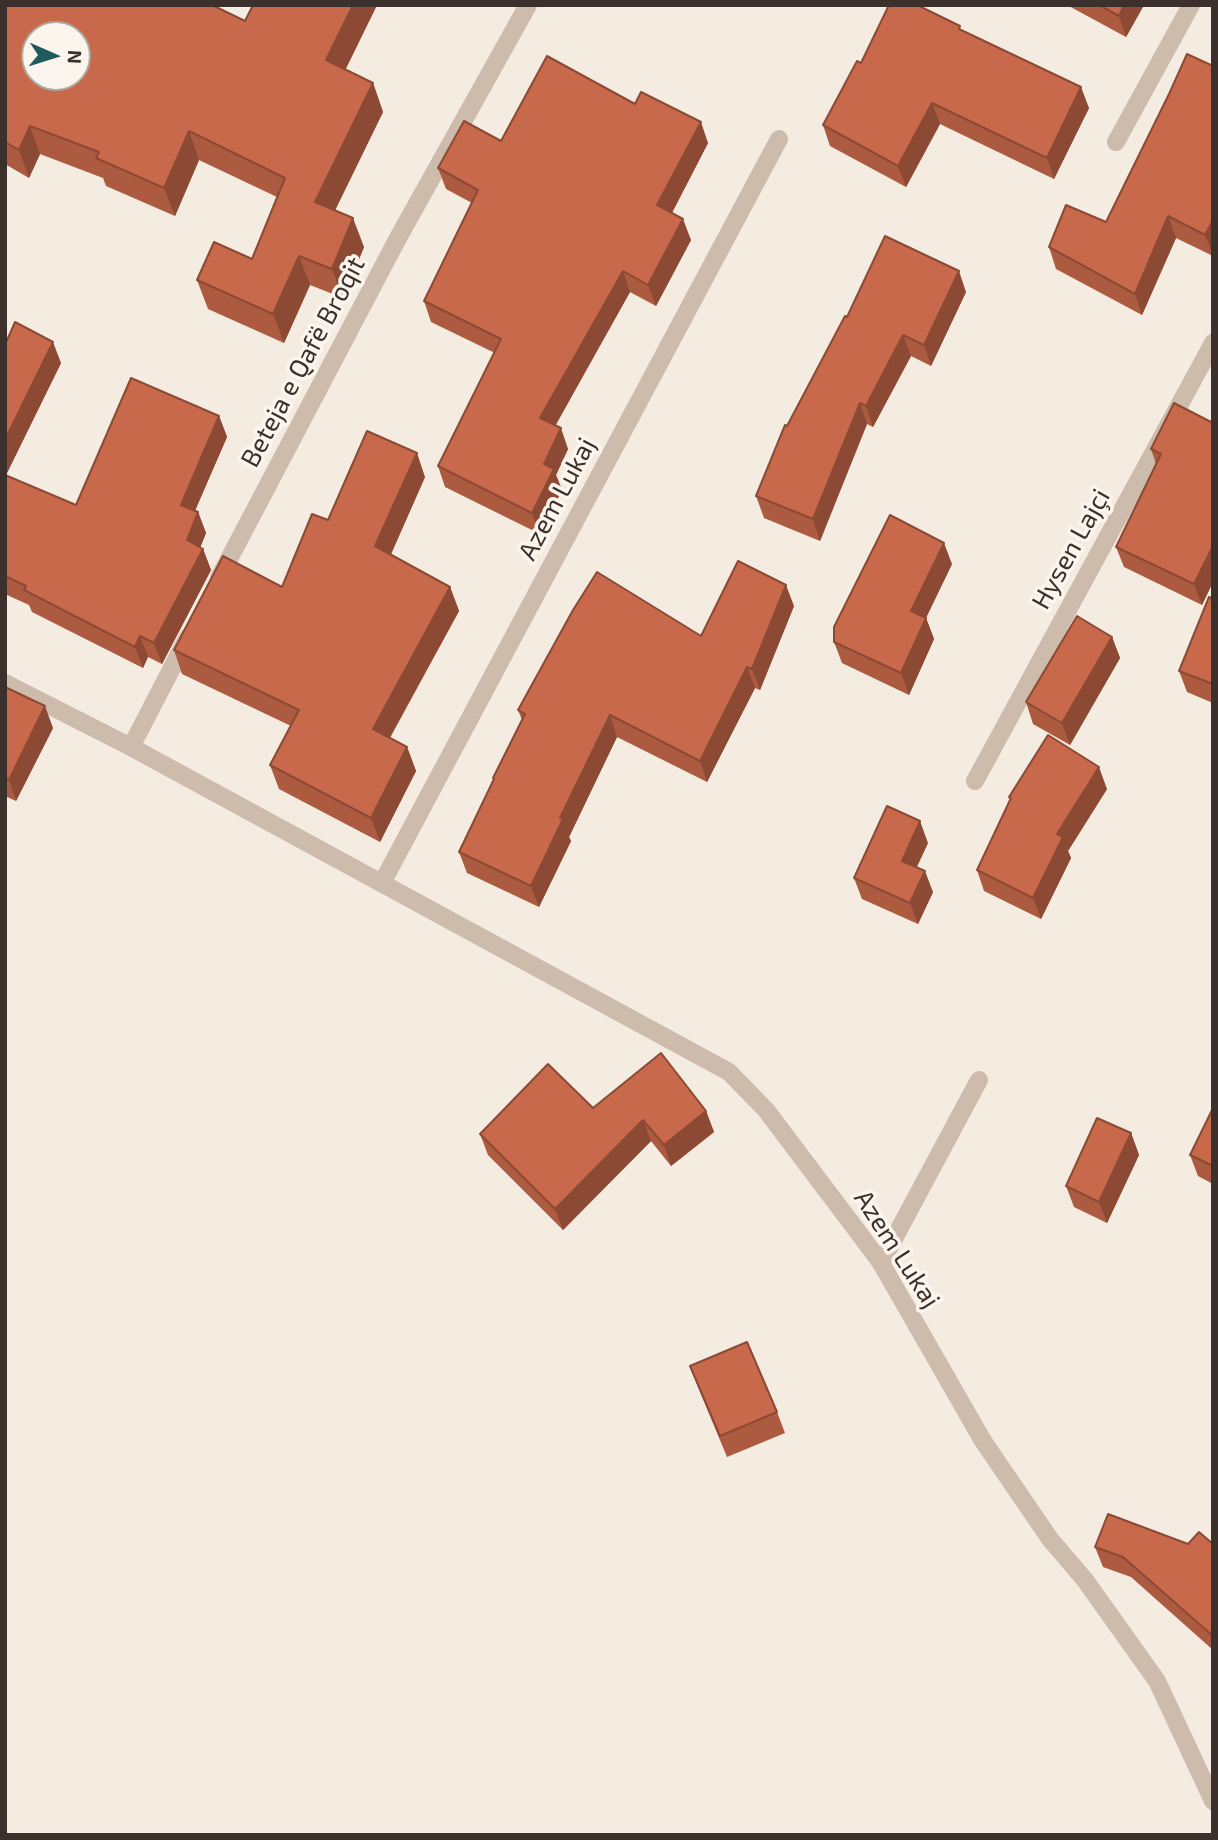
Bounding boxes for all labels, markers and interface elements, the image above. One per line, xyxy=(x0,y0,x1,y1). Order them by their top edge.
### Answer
north arrow xyxy=(21,21,91,91)
text: N xyxy=(64,50,87,64)
street label: Beteja e Qafë Broqit xyxy=(234,252,372,472)
street label: Azem Lukaj xyxy=(512,432,602,566)
street label: Hysen Lajçi xyxy=(1025,483,1117,615)
street label: Azem Lukaj xyxy=(847,1184,947,1314)

